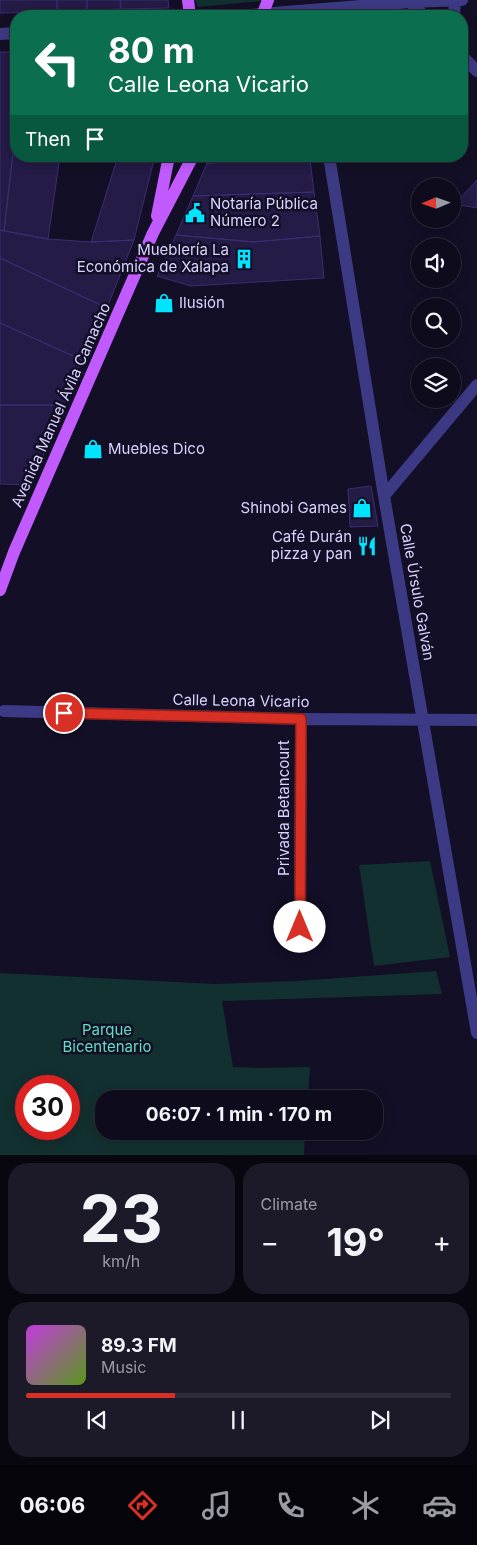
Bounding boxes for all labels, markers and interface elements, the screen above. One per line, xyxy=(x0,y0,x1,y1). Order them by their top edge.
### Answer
text: 80 m xyxy=(108,29,195,71)
icon: left xyxy=(25,30,90,95)
text: Calle Leona Vicario xyxy=(108,71,309,97)
icon: arrive xyxy=(81,125,109,153)
text: Then xyxy=(25,128,71,151)
north arrow xyxy=(411,178,461,228)
map controls xyxy=(411,178,461,408)
place label: Notaría Pública Número 2 xyxy=(210,194,318,230)
public building icon: Notaría Pública Número 2 xyxy=(184,202,206,224)
button: sound xyxy=(411,238,461,288)
place label: Mueblería La Económica de Xalapa xyxy=(77,240,229,276)
building icon: Mueblería La Económica de Xalapa xyxy=(233,248,255,270)
shop icon: Ilusión xyxy=(153,292,175,314)
place label: Ilusión xyxy=(179,293,225,312)
button: search xyxy=(411,298,461,348)
street label: Avenida Manuel Ávila Camacho xyxy=(7,300,114,510)
button: layers xyxy=(411,358,461,408)
shop icon: Muebles Dico xyxy=(82,438,104,460)
place label: Muebles Dico xyxy=(108,439,205,458)
shop icon: Shinobi Games xyxy=(351,497,373,519)
place label: Shinobi Games xyxy=(241,498,347,517)
street label: Calle Úrsulo Galván xyxy=(396,522,439,662)
place label: Café Durán pizza y pan xyxy=(271,527,352,563)
restaurant icon: Café Durán pizza y pan xyxy=(356,535,378,557)
street label: Calle Leona Vicario xyxy=(172,690,310,711)
pin xyxy=(43,692,85,734)
icon: arrive xyxy=(50,699,78,727)
street label: Privada Betancourt xyxy=(274,740,293,876)
position arrow xyxy=(273,900,325,952)
park label: Parque Bicentenario xyxy=(63,1020,151,1056)
speed limit sign: 30 xyxy=(15,1075,80,1140)
text: 06:07 · 1 min · 170 m xyxy=(146,1103,332,1126)
text: 23 xyxy=(80,1179,163,1258)
text: Climate xyxy=(261,1194,317,1214)
text: 19° xyxy=(326,1219,385,1265)
text: − xyxy=(261,1225,279,1259)
text: + xyxy=(432,1225,451,1259)
text: km/h xyxy=(102,1251,140,1271)
text: 89.3 FM xyxy=(101,1334,177,1357)
text: Music xyxy=(101,1357,146,1377)
icon: previous xyxy=(83,1406,111,1434)
icon: pause xyxy=(224,1406,252,1434)
icon: next xyxy=(366,1406,394,1434)
icon: directions xyxy=(125,1488,160,1523)
icon: music xyxy=(199,1488,234,1523)
icon: phone xyxy=(273,1488,308,1523)
icon: climate xyxy=(348,1488,383,1523)
icon: car xyxy=(422,1488,457,1523)
text: 06:06 xyxy=(20,1492,85,1518)

